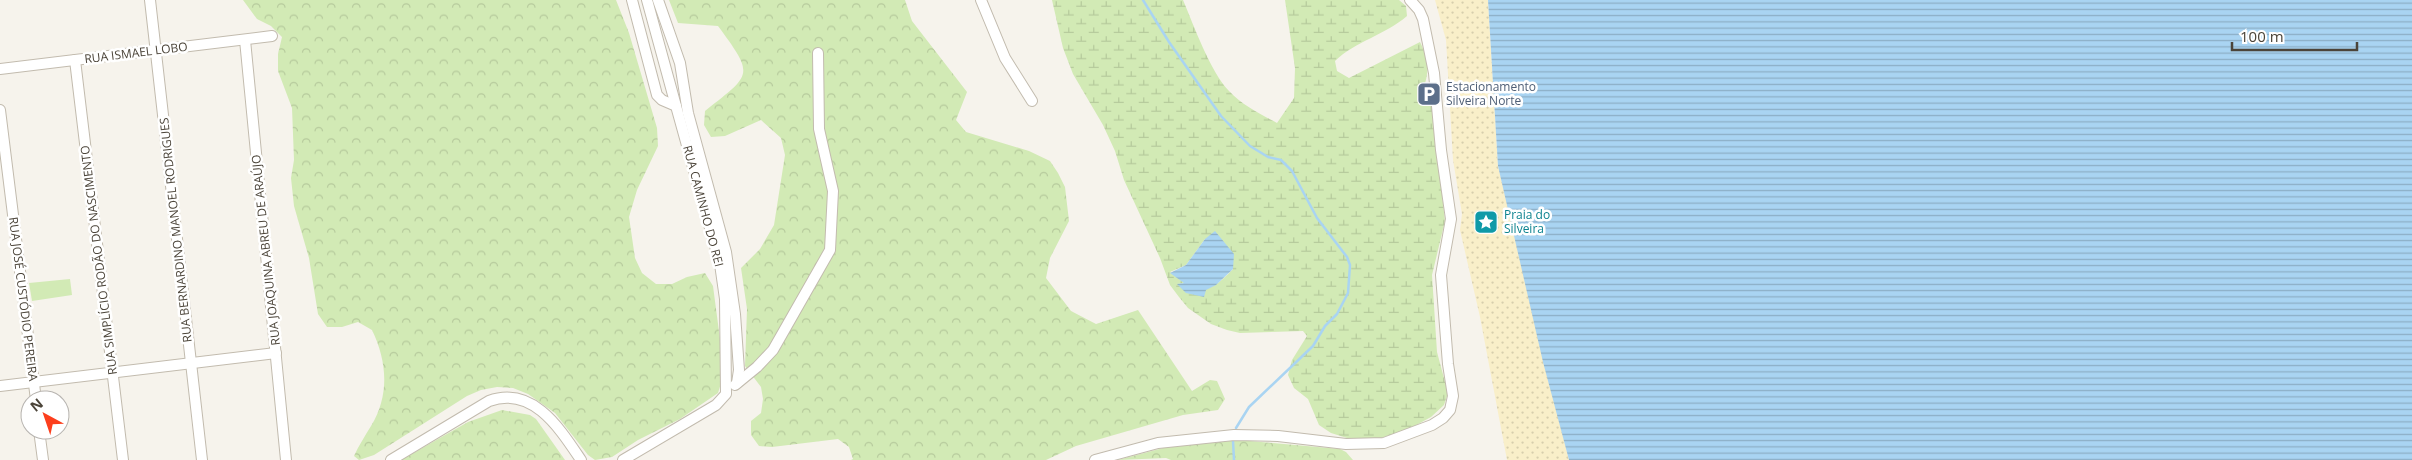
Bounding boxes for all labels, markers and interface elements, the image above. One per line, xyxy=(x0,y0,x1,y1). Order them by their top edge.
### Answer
scale bar xyxy=(2232,20,2357,52)
text: 100 m xyxy=(2240,26,2284,46)
street label: RUA ISMAEL LOBO xyxy=(83,38,189,67)
place label: Estacionamento Silveira Norte xyxy=(1446,78,1536,109)
parking icon: Estacionamento Silveira Norte xyxy=(1416,81,1442,107)
street label: RUA BERNARDINO MANOEL RODRIGUES xyxy=(155,117,196,343)
street label: RUA CAMINHO DO REI xyxy=(679,143,728,268)
street label: RUA SIMPLÍCIO RODÃO DO NASCIMENTO xyxy=(76,144,121,376)
street label: RUA JOAQUINA ABREU DE ARAÚJO xyxy=(247,154,284,346)
place label: Praia do Silveira xyxy=(1504,206,1550,237)
place icon: Praia do Silveira xyxy=(1473,209,1499,235)
street label: RUA JOSÉ CUSTÓDIO PEREIRA xyxy=(5,216,42,382)
north arrow xyxy=(20,390,70,440)
text: N xyxy=(26,394,47,416)

